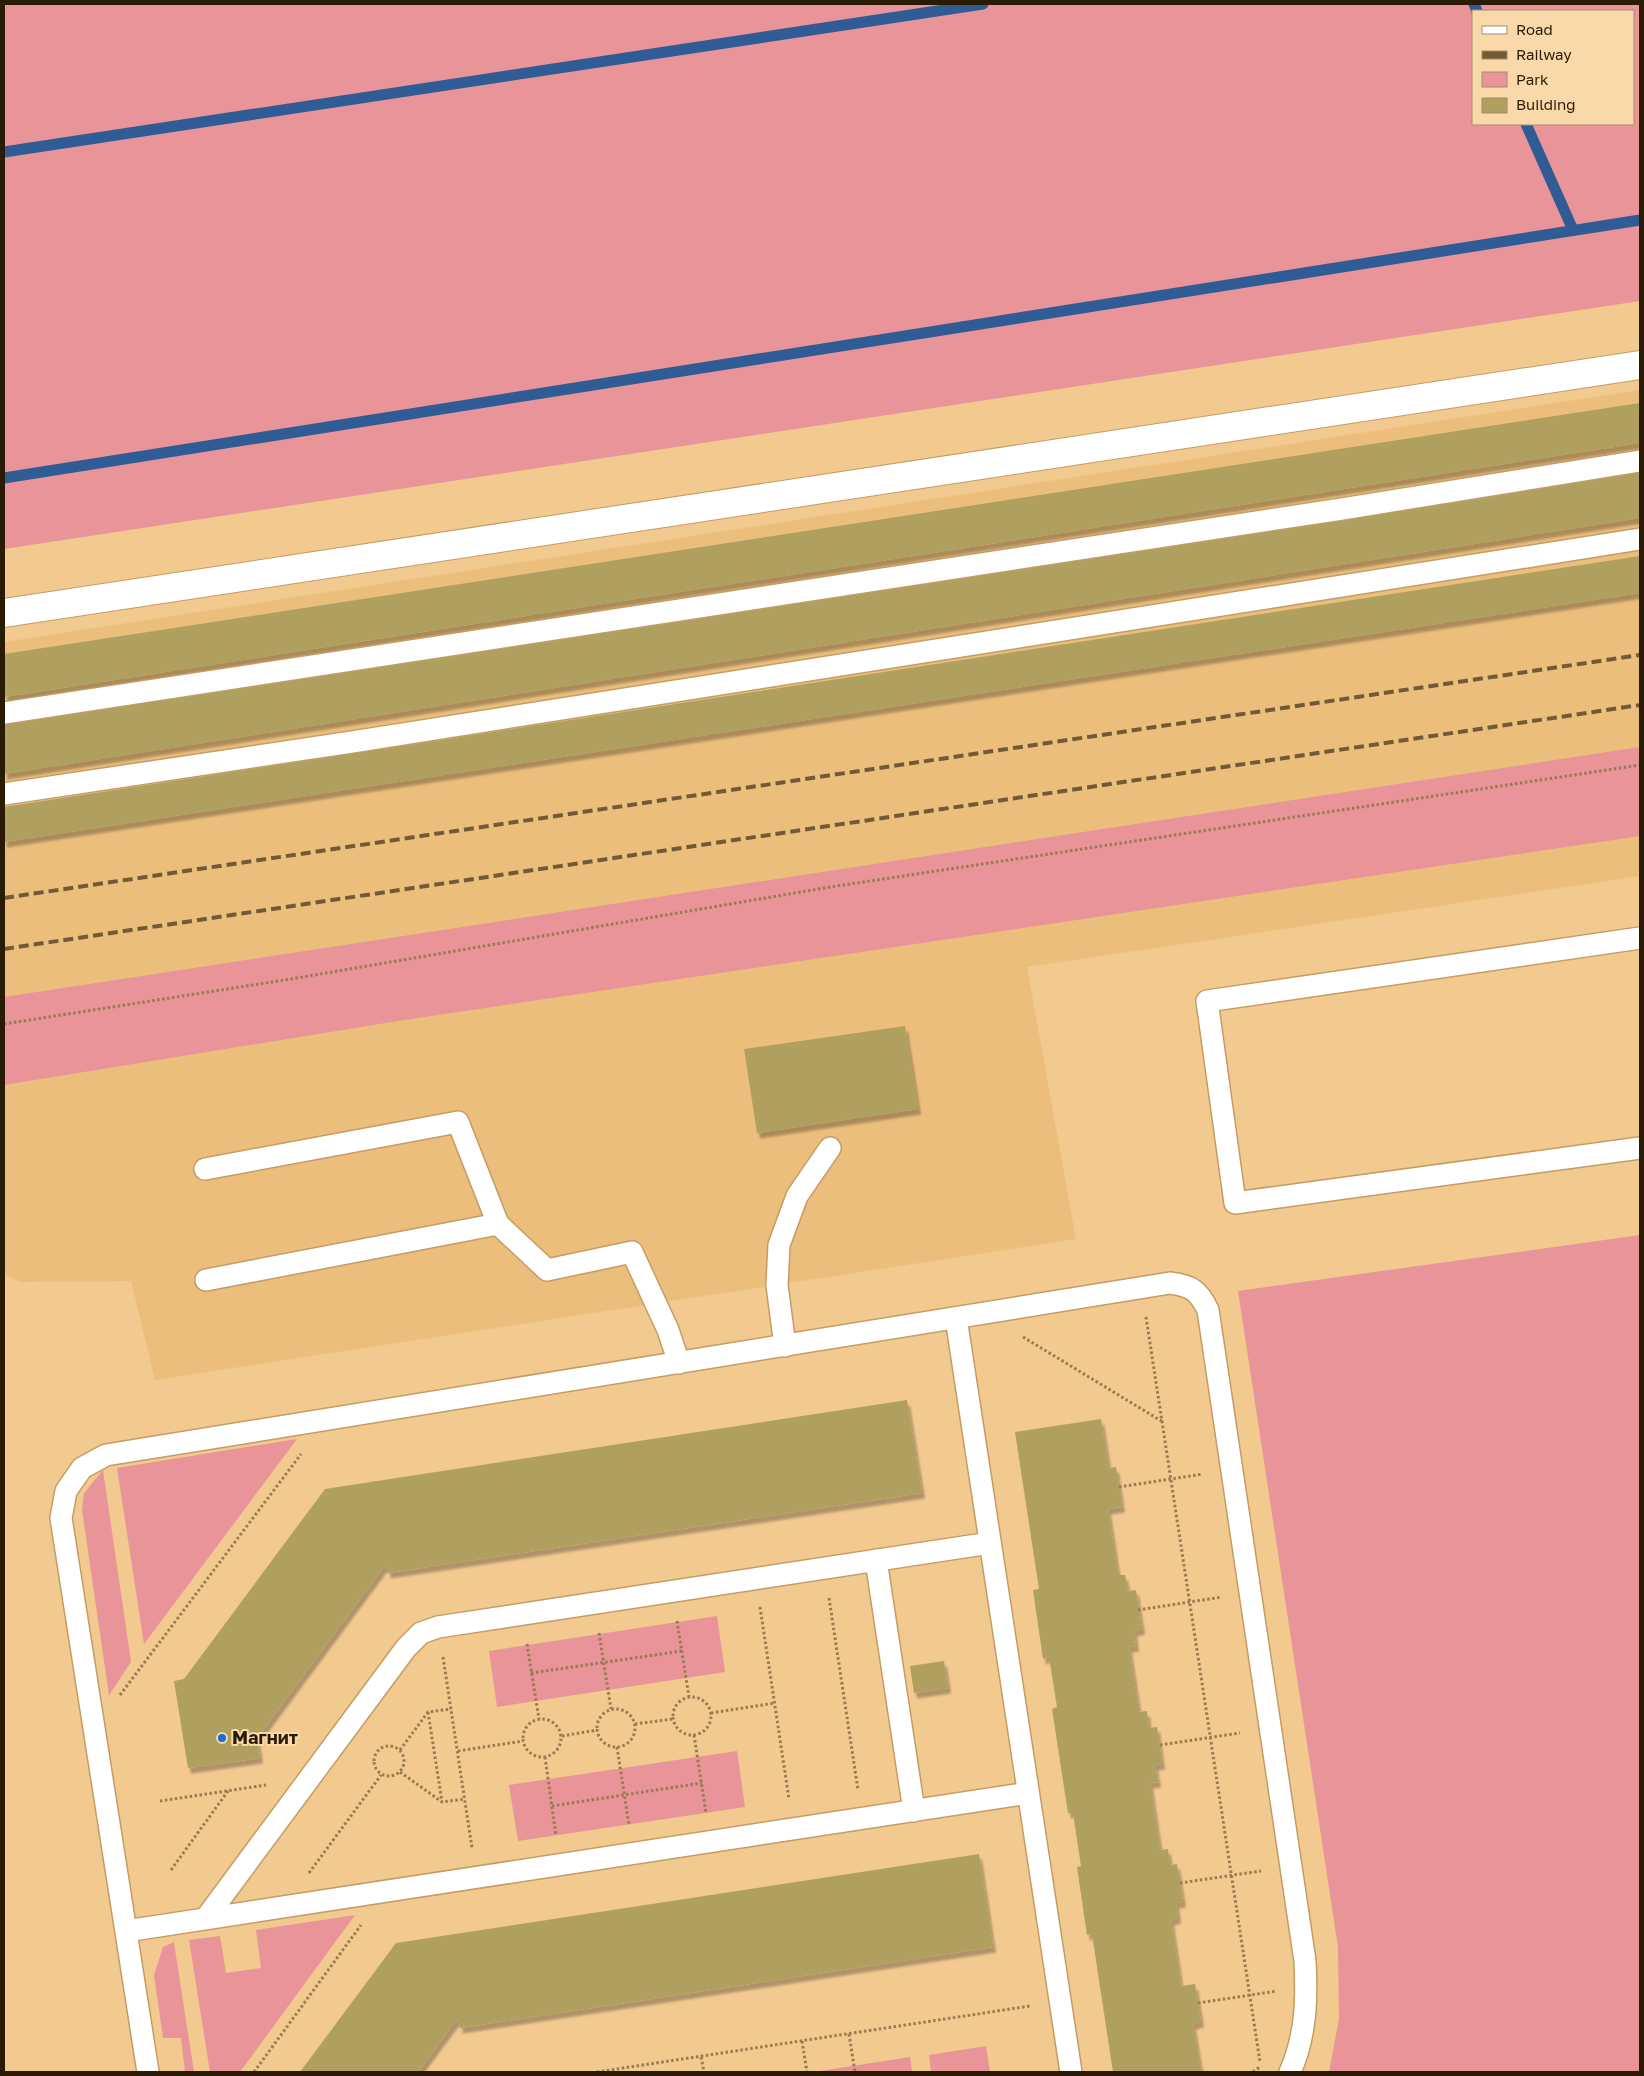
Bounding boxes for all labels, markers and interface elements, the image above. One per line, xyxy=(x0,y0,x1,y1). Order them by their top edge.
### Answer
legend xyxy=(1472,10,1634,125)
text: Road xyxy=(1516,20,1553,38)
text: Railway xyxy=(1516,45,1572,63)
text: Park xyxy=(1516,70,1549,88)
text: Building xyxy=(1516,95,1576,113)
place label: Магнит xyxy=(232,1726,298,1748)
marker: Магнит xyxy=(216,1732,228,1744)

